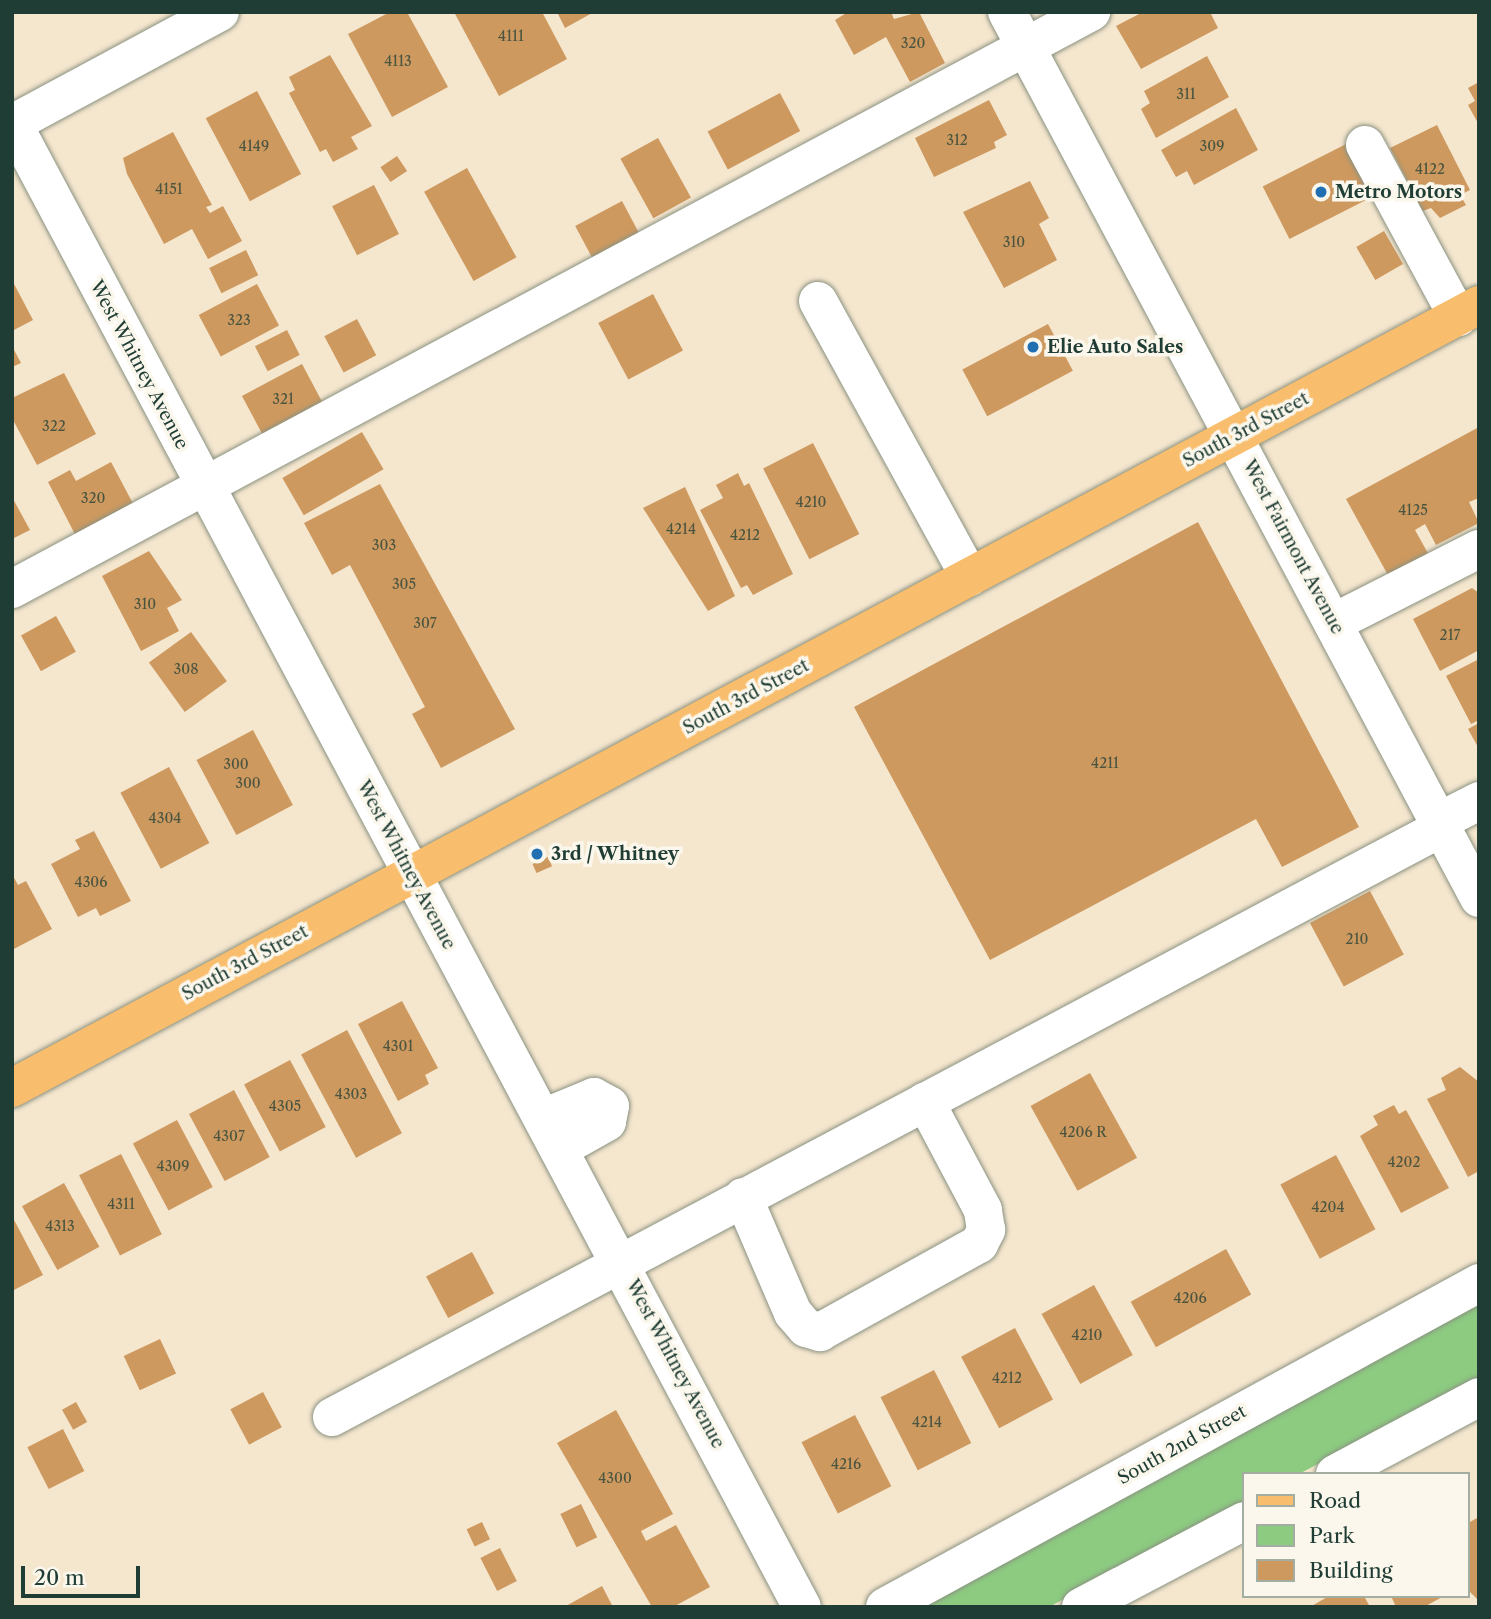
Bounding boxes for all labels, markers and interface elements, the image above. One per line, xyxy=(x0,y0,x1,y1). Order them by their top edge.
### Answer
house number: 4111 xyxy=(498,28,524,44)
house number: 320 xyxy=(901,35,925,51)
house number: 4113 xyxy=(384,53,412,69)
house number: 311 xyxy=(1176,86,1196,102)
house number: 312 xyxy=(946,132,968,148)
house number: 4149 xyxy=(239,138,269,154)
house number: 309 xyxy=(1200,138,1224,154)
house number: 4122 xyxy=(1415,161,1445,177)
house number: 4151 xyxy=(155,181,183,197)
place label: Metro Motors xyxy=(1335,181,1462,203)
marker: Metro Motors xyxy=(1313,184,1329,200)
house number: 310 xyxy=(1003,234,1025,250)
street label: West Whitney Avenue xyxy=(85,276,193,454)
house number: 323 xyxy=(227,312,251,328)
place label: Elie Auto Sales xyxy=(1047,336,1184,358)
marker: Elie Auto Sales xyxy=(1025,339,1041,355)
street label: South 3rd Street xyxy=(1179,388,1313,472)
house number: 321 xyxy=(272,391,294,407)
house number: 322 xyxy=(42,418,66,434)
street label: West Fairmont Avenue xyxy=(1238,456,1348,638)
house number: 320 xyxy=(81,490,105,506)
house number: 4210 xyxy=(796,494,826,510)
house number: 4125 xyxy=(1398,502,1428,518)
house number: 4214 xyxy=(666,521,696,537)
house number: 4212 xyxy=(730,527,760,543)
house number: 303 xyxy=(372,537,396,553)
house number: 305 xyxy=(392,576,416,592)
house number: 310 xyxy=(134,596,156,612)
house number: 307 xyxy=(413,615,437,631)
house number: 217 xyxy=(1440,627,1460,643)
street label: South 3rd Street xyxy=(679,655,813,739)
house number: 308 xyxy=(174,661,198,677)
house number: 4211 xyxy=(1091,755,1119,771)
house number: 300 xyxy=(223,756,249,772)
house number: 300 xyxy=(235,775,261,791)
street label: West Whitney Avenue xyxy=(352,776,460,954)
house number: 4304 xyxy=(149,810,181,826)
place label: 3rd / Whitney xyxy=(551,843,680,865)
marker: 3rd / Whitney xyxy=(529,846,545,862)
house number: 4306 xyxy=(75,874,107,890)
street label: South 3rd Street xyxy=(178,921,312,1005)
house number: 210 xyxy=(1346,931,1368,947)
house number: 4301 xyxy=(383,1038,413,1054)
house number: 4303 xyxy=(335,1086,367,1102)
house number: 4305 xyxy=(269,1098,301,1114)
house number: 4206 R xyxy=(1059,1124,1107,1140)
house number: 4307 xyxy=(213,1128,245,1144)
house number: 4202 xyxy=(1387,1154,1421,1170)
house number: 4309 xyxy=(157,1158,189,1174)
house number: 4311 xyxy=(107,1196,135,1212)
house number: 4204 xyxy=(1311,1199,1345,1215)
house number: 4313 xyxy=(45,1218,75,1234)
street label: West Whitney Avenue xyxy=(621,1275,729,1453)
house number: 4206 xyxy=(1173,1290,1207,1306)
house number: 4210 xyxy=(1072,1327,1102,1343)
house number: 4212 xyxy=(992,1370,1022,1386)
street label: South 2nd Street xyxy=(1114,1401,1250,1489)
house number: 4214 xyxy=(912,1414,942,1430)
house number: 4216 xyxy=(831,1456,861,1472)
house number: 4300 xyxy=(598,1470,632,1486)
legend xyxy=(1242,1472,1470,1598)
text: Road xyxy=(1309,1488,1361,1513)
text: Park xyxy=(1309,1523,1355,1548)
scale bar xyxy=(24,1552,144,1596)
text: Building xyxy=(1309,1558,1393,1583)
text: 20 m xyxy=(34,1565,85,1590)

